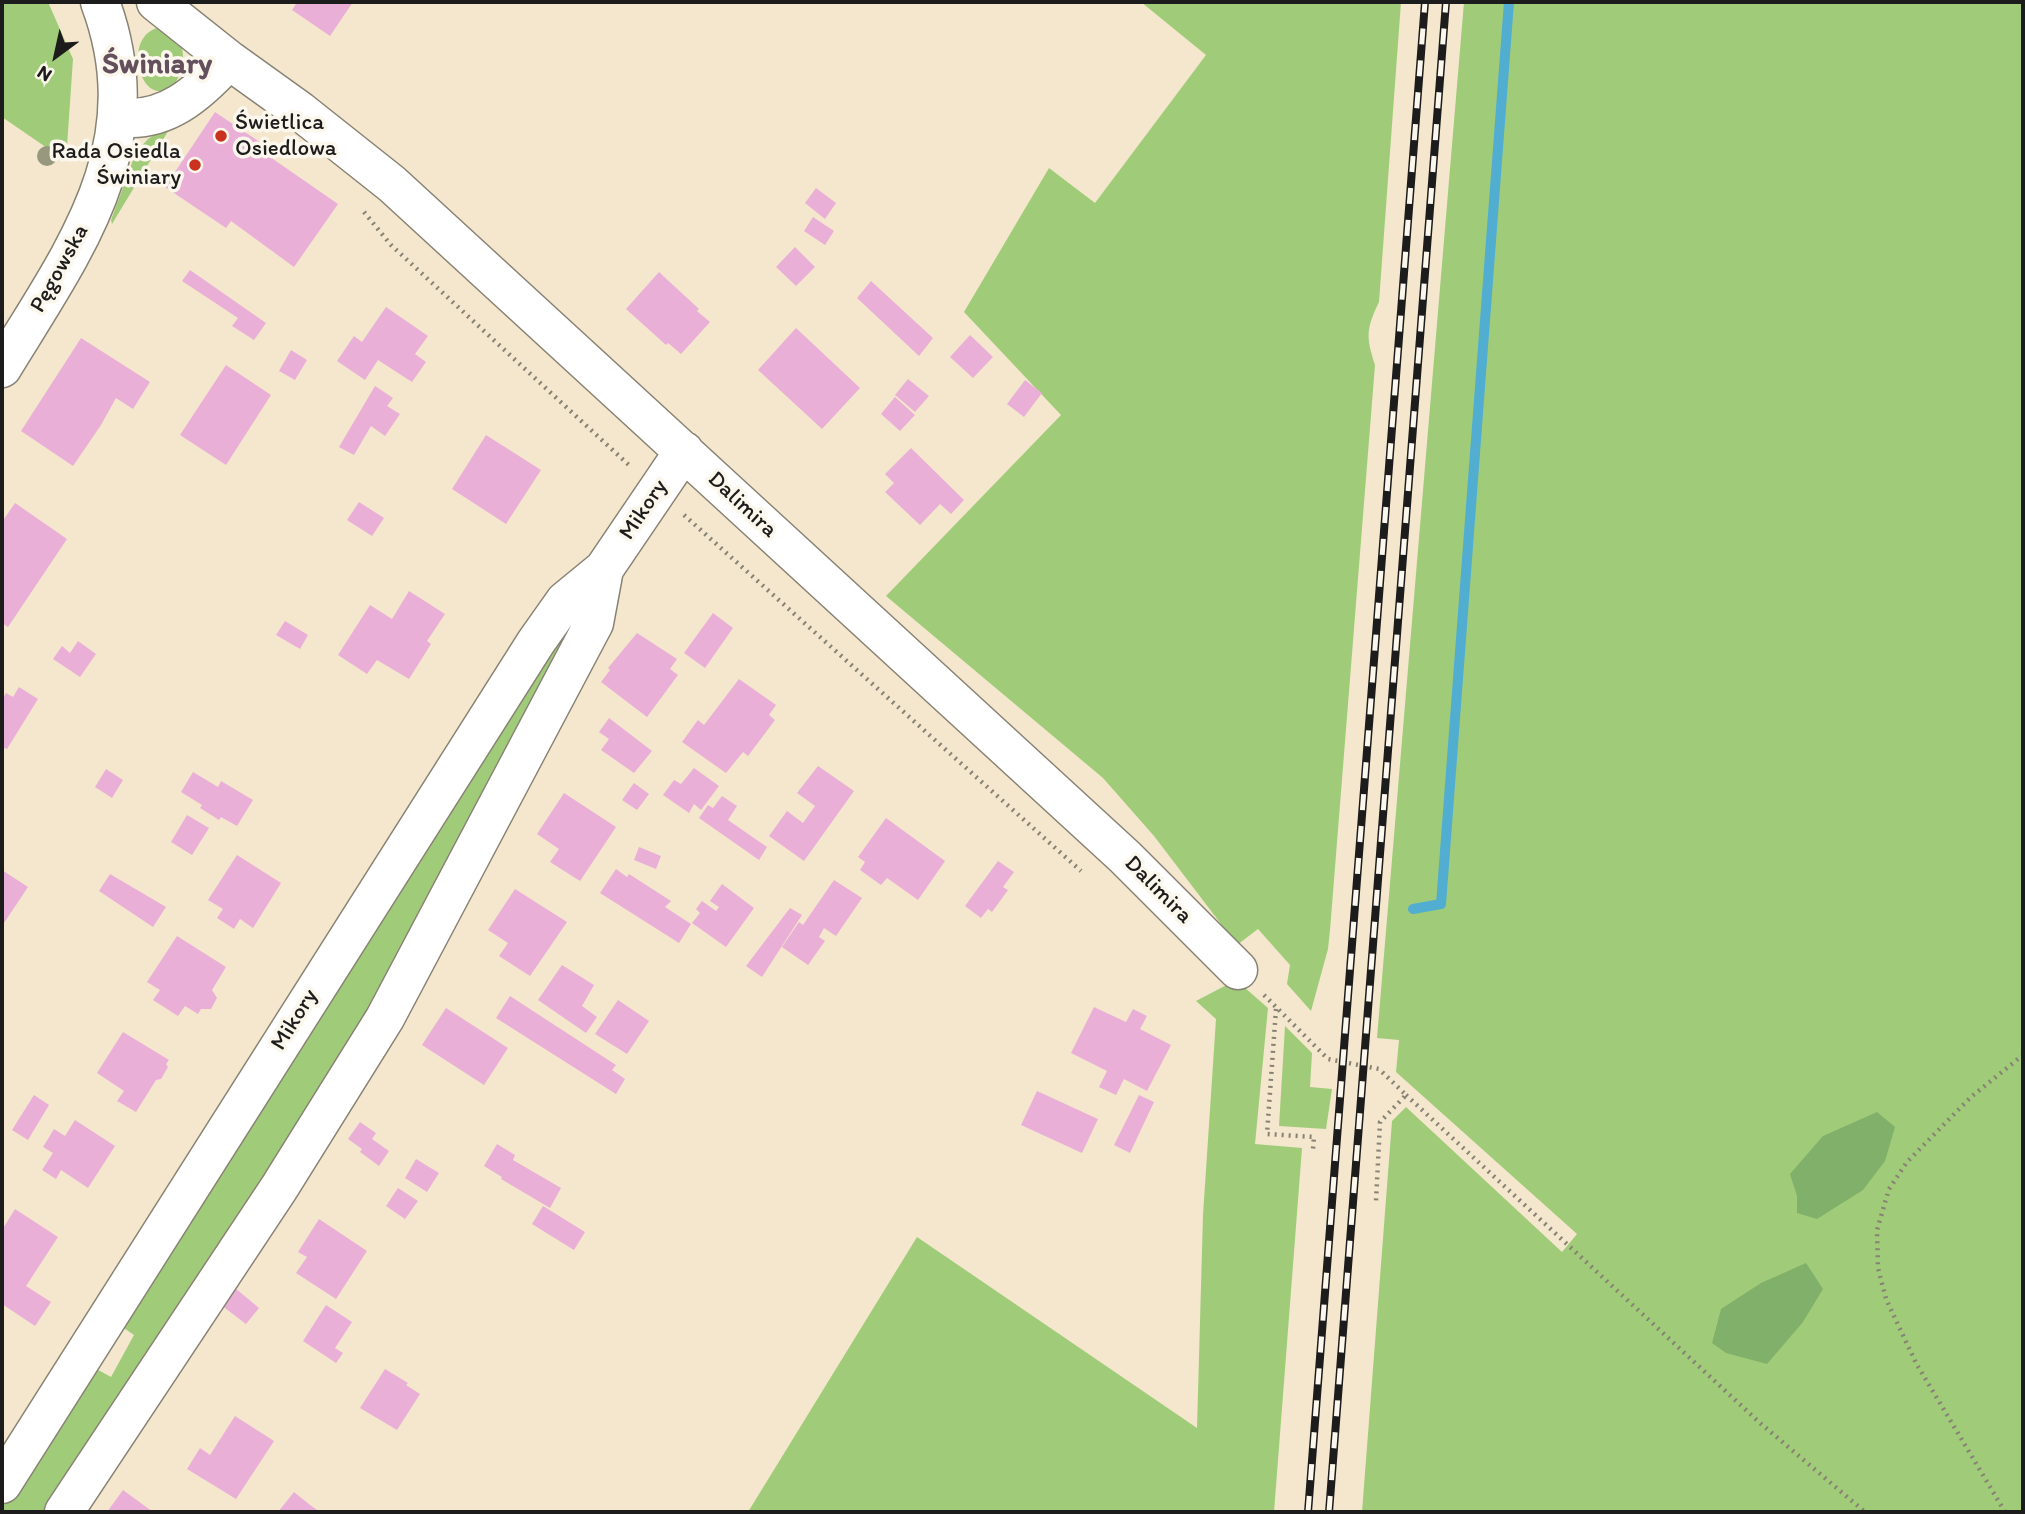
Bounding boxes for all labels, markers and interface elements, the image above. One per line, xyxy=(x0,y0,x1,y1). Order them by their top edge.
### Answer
north arrow xyxy=(21,21,91,91)
district label: Świniary xyxy=(102,47,212,83)
text: N xyxy=(33,61,56,87)
place label: Świetlica Osiedlowa xyxy=(235,109,337,163)
marker: Świetlica Osiedlowa xyxy=(213,128,229,144)
place label: Rada Osiedla Świniary xyxy=(51,138,181,192)
marker: Rada Osiedla Świniary xyxy=(187,157,203,173)
street label: Pęgowska xyxy=(25,220,95,318)
street label: Dalimira xyxy=(701,466,783,544)
street label: Mikory xyxy=(614,474,674,546)
street label: Dalimira xyxy=(1118,850,1198,930)
street label: Mikory xyxy=(266,984,324,1056)

